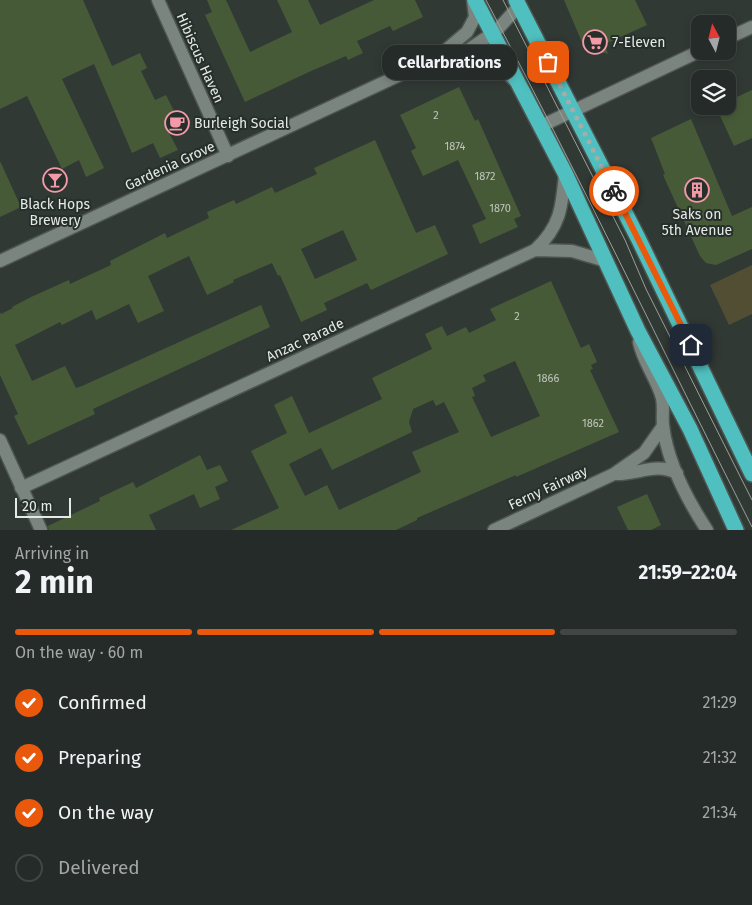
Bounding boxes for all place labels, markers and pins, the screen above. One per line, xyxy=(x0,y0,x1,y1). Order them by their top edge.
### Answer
supermarket icon: 7-Eleven xyxy=(582,29,608,55)
place label: 7-Eleven xyxy=(612,34,666,51)
pin xyxy=(527,41,569,83)
callout: Cellarbrations xyxy=(383,44,518,80)
cafe icon: Burleigh Social xyxy=(164,110,190,136)
place label: Burleigh Social xyxy=(194,115,289,132)
bar icon: Black Hops Brewery xyxy=(42,167,68,193)
building icon: Saks on 5th Avenue xyxy=(684,177,710,203)
place label: Black Hops Brewery xyxy=(20,196,91,229)
place label: Saks on 5th Avenue xyxy=(662,206,732,239)
pin xyxy=(670,324,712,366)

